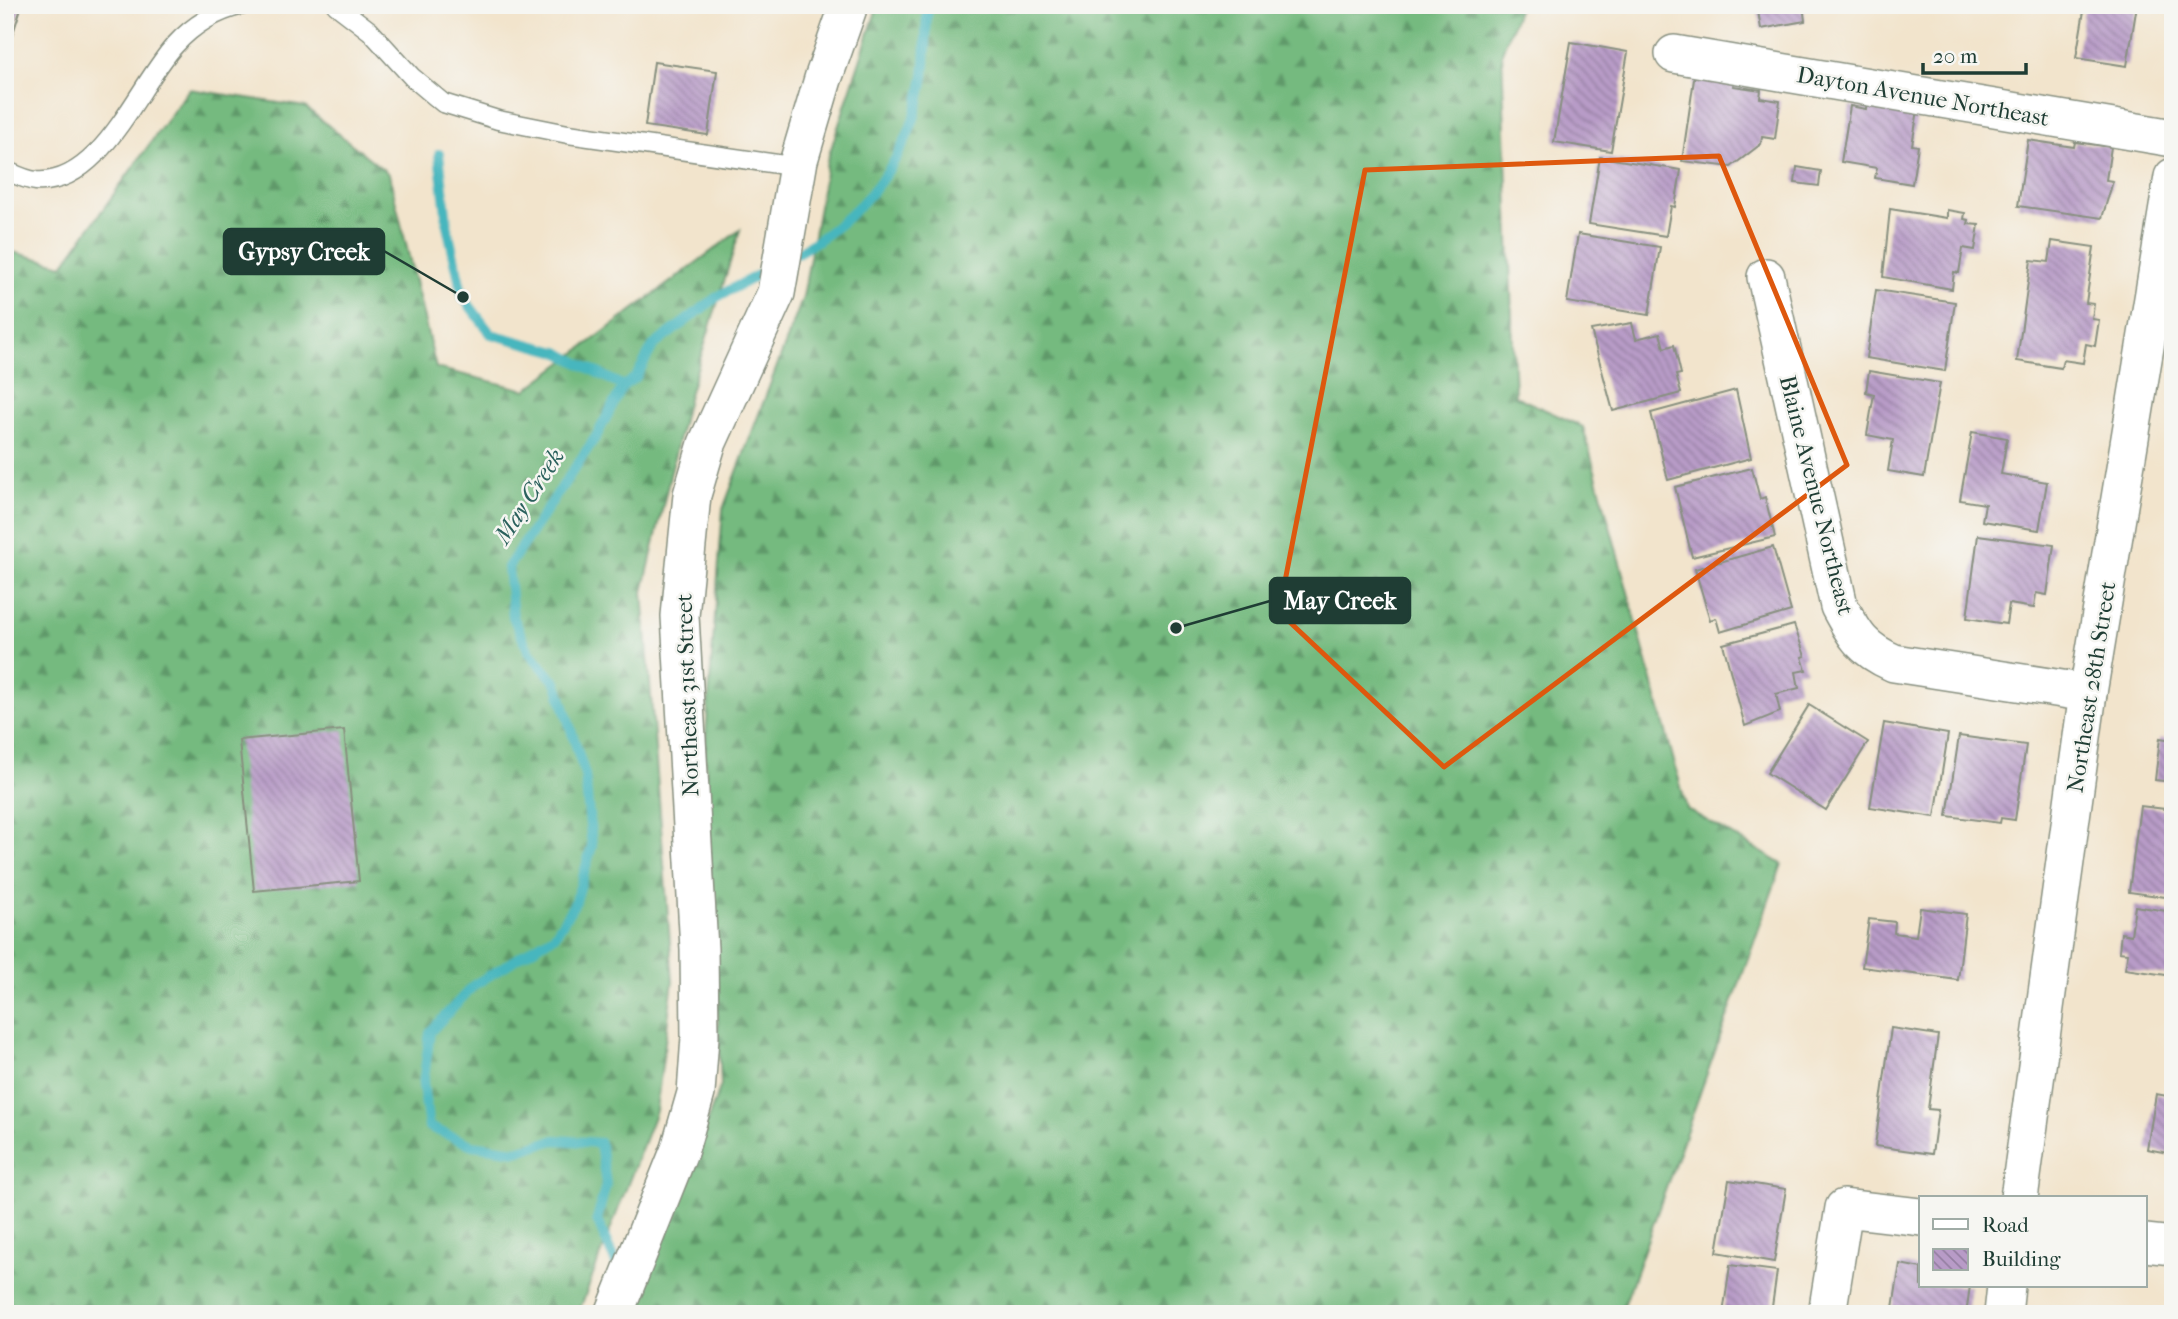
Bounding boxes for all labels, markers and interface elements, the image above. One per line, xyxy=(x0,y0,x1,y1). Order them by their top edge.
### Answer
scale bar xyxy=(1923,32,2026,76)
text: 20 m xyxy=(1933,44,1978,68)
street label: Dayton Avenue Northeast xyxy=(1795,61,2051,132)
callout: Gypsy Creek xyxy=(224,229,384,274)
text: Gypsy Creek xyxy=(238,238,370,266)
street label: Blaine Avenue Northeast xyxy=(1774,373,1859,618)
water label: May Creek xyxy=(487,443,570,550)
callout: May Creek xyxy=(1270,578,1410,623)
street label: Northeast 28th Street xyxy=(2061,580,2122,794)
text: May Creek xyxy=(1284,587,1397,615)
street label: Northeast 31st Street xyxy=(670,593,705,797)
legend xyxy=(1919,1196,2146,1288)
text: Road xyxy=(1982,1213,2029,1237)
text: Building xyxy=(1982,1247,2061,1271)

